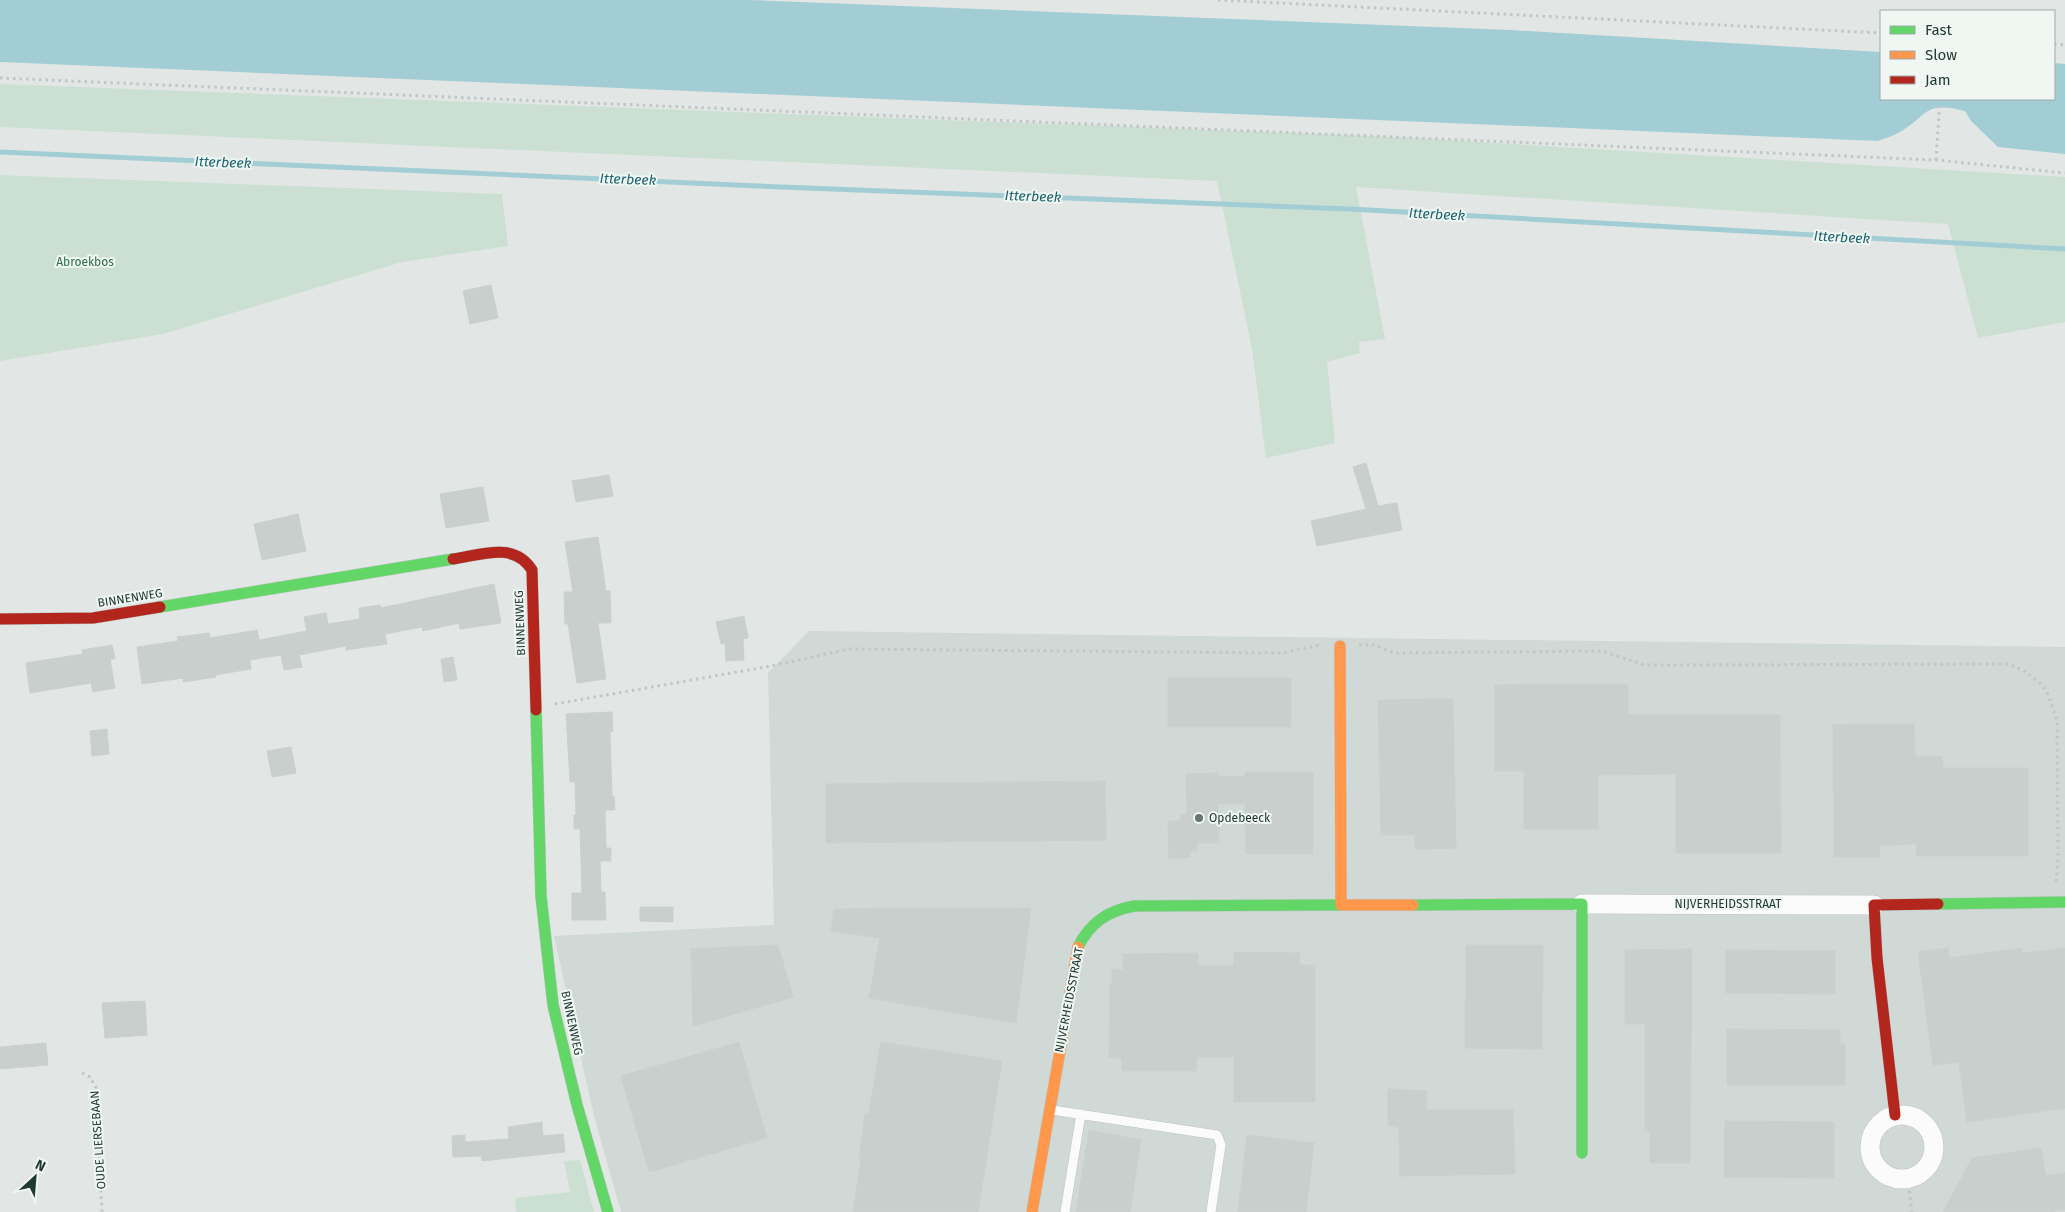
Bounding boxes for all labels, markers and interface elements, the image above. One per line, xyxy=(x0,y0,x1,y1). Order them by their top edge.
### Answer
legend xyxy=(1880,10,2055,100)
text: Fast xyxy=(1925,21,1952,39)
text: Slow xyxy=(1925,46,1957,64)
text: Jam xyxy=(1925,71,1951,89)
water label: Itterbeek xyxy=(194,153,252,172)
water label: Itterbeek xyxy=(599,170,657,189)
water label: Itterbeek xyxy=(1004,187,1062,206)
water label: Itterbeek xyxy=(1408,205,1466,224)
water label: Itterbeek xyxy=(1813,228,1871,247)
park label: Abroekbos xyxy=(56,255,114,269)
street label: BINNENWEG xyxy=(97,586,163,610)
street label: BINNENWEG xyxy=(512,590,528,656)
place label: Opdebeeck xyxy=(1209,811,1271,825)
marker: Opdebeeck xyxy=(1193,812,1205,824)
street label: NIJVERHEIDSSTRAAT xyxy=(1674,897,1782,911)
street label: NIJVERHEIDSSTRAAT xyxy=(1052,945,1086,1054)
street label: BINNENWEG xyxy=(558,989,586,1057)
street label: OUDE LIERSEBAAN xyxy=(88,1090,108,1190)
north arrow xyxy=(10,1152,60,1202)
text: N xyxy=(33,1156,48,1175)

